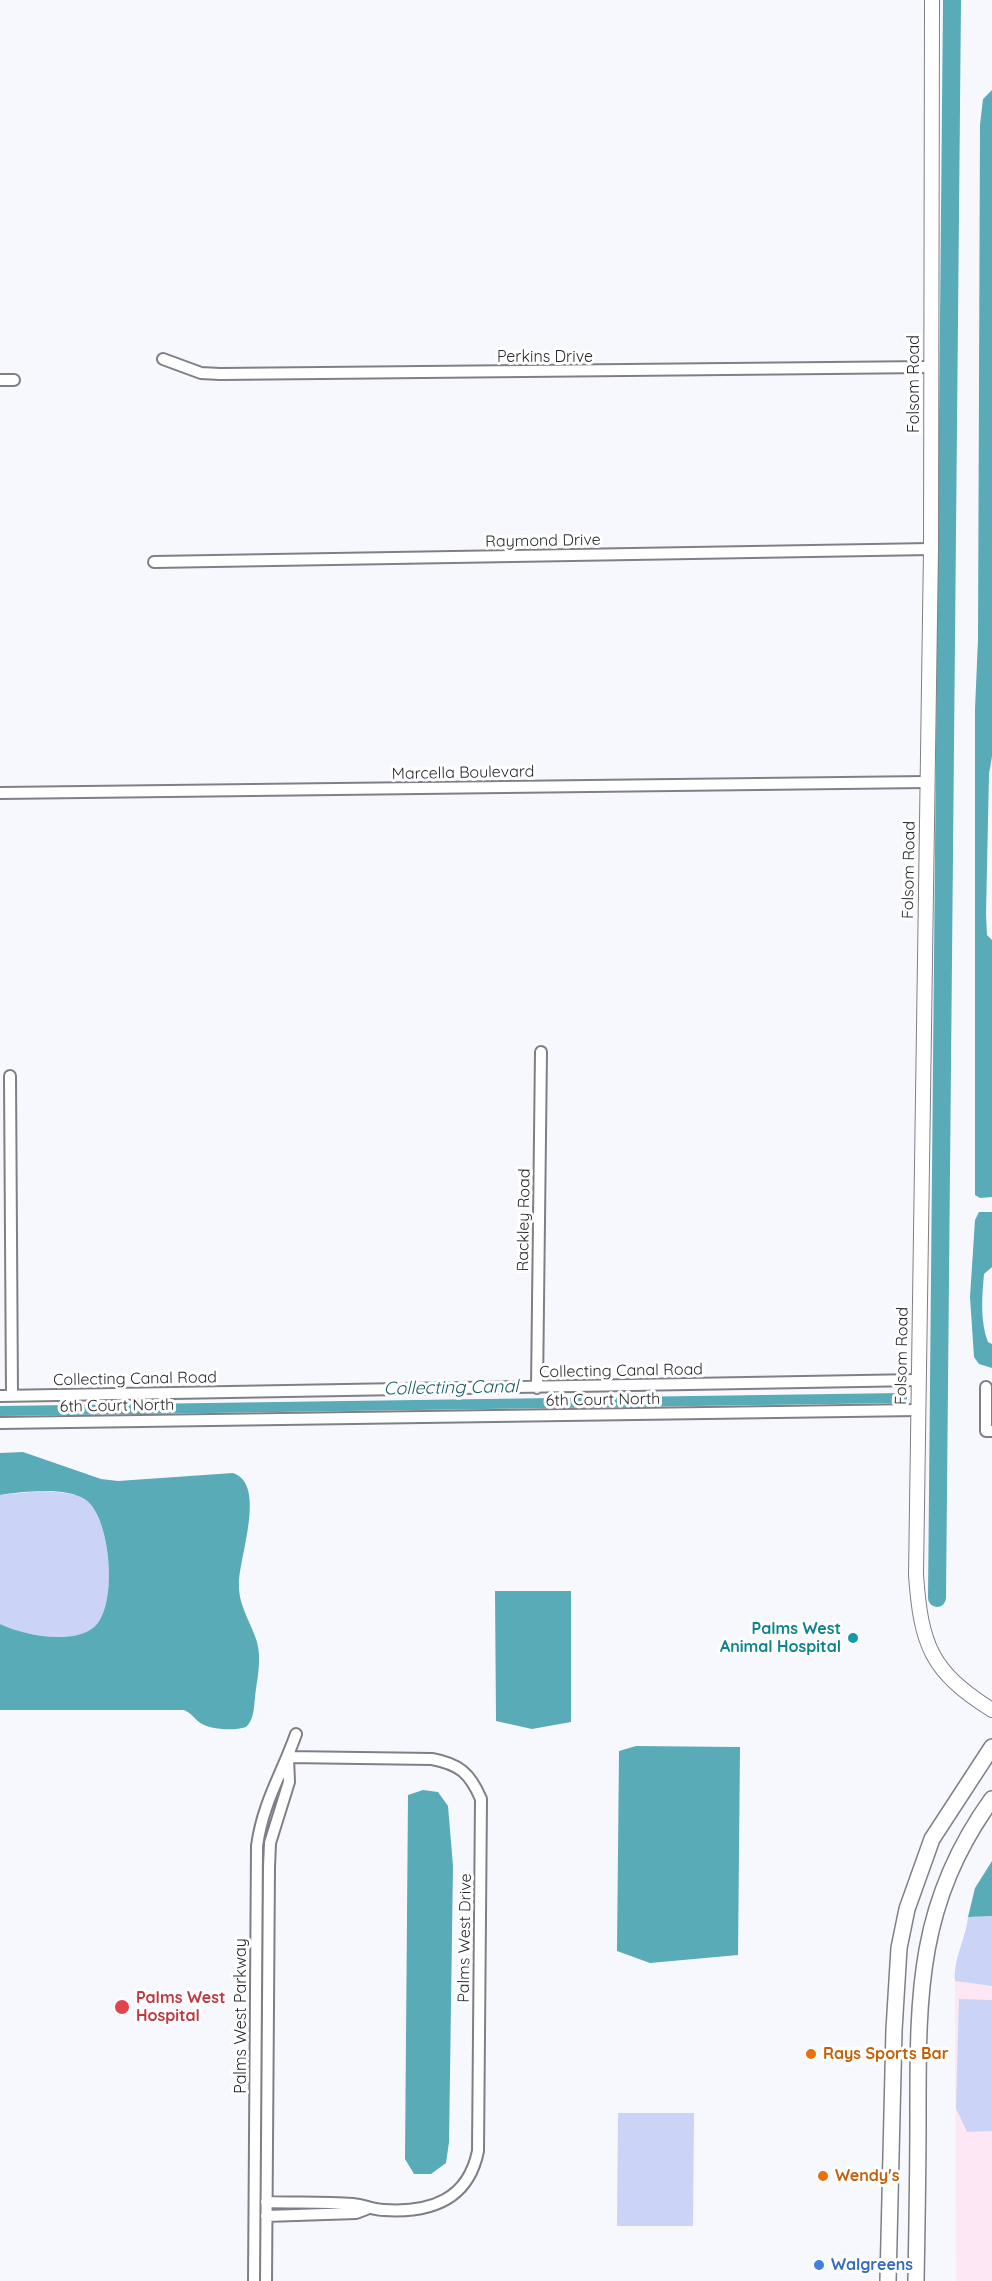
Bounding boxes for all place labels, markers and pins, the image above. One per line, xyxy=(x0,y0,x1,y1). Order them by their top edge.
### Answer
place label: Palms West Animal Hospital xyxy=(720,1619,841,1657)
marker: Palms West Animal Hospital xyxy=(846,1631,860,1645)
place label: Palms West Hospital xyxy=(136,1988,225,2026)
marker: Palms West Hospital xyxy=(113,1998,131,2016)
place label: Rays Sports Bar xyxy=(823,2044,949,2064)
marker: Rays Sports Bar xyxy=(804,2047,818,2061)
place label: Wendy's xyxy=(835,2166,899,2186)
marker: Wendy's xyxy=(816,2169,830,2183)
place label: Walgreens xyxy=(831,2255,913,2275)
marker: Walgreens xyxy=(812,2258,826,2272)

